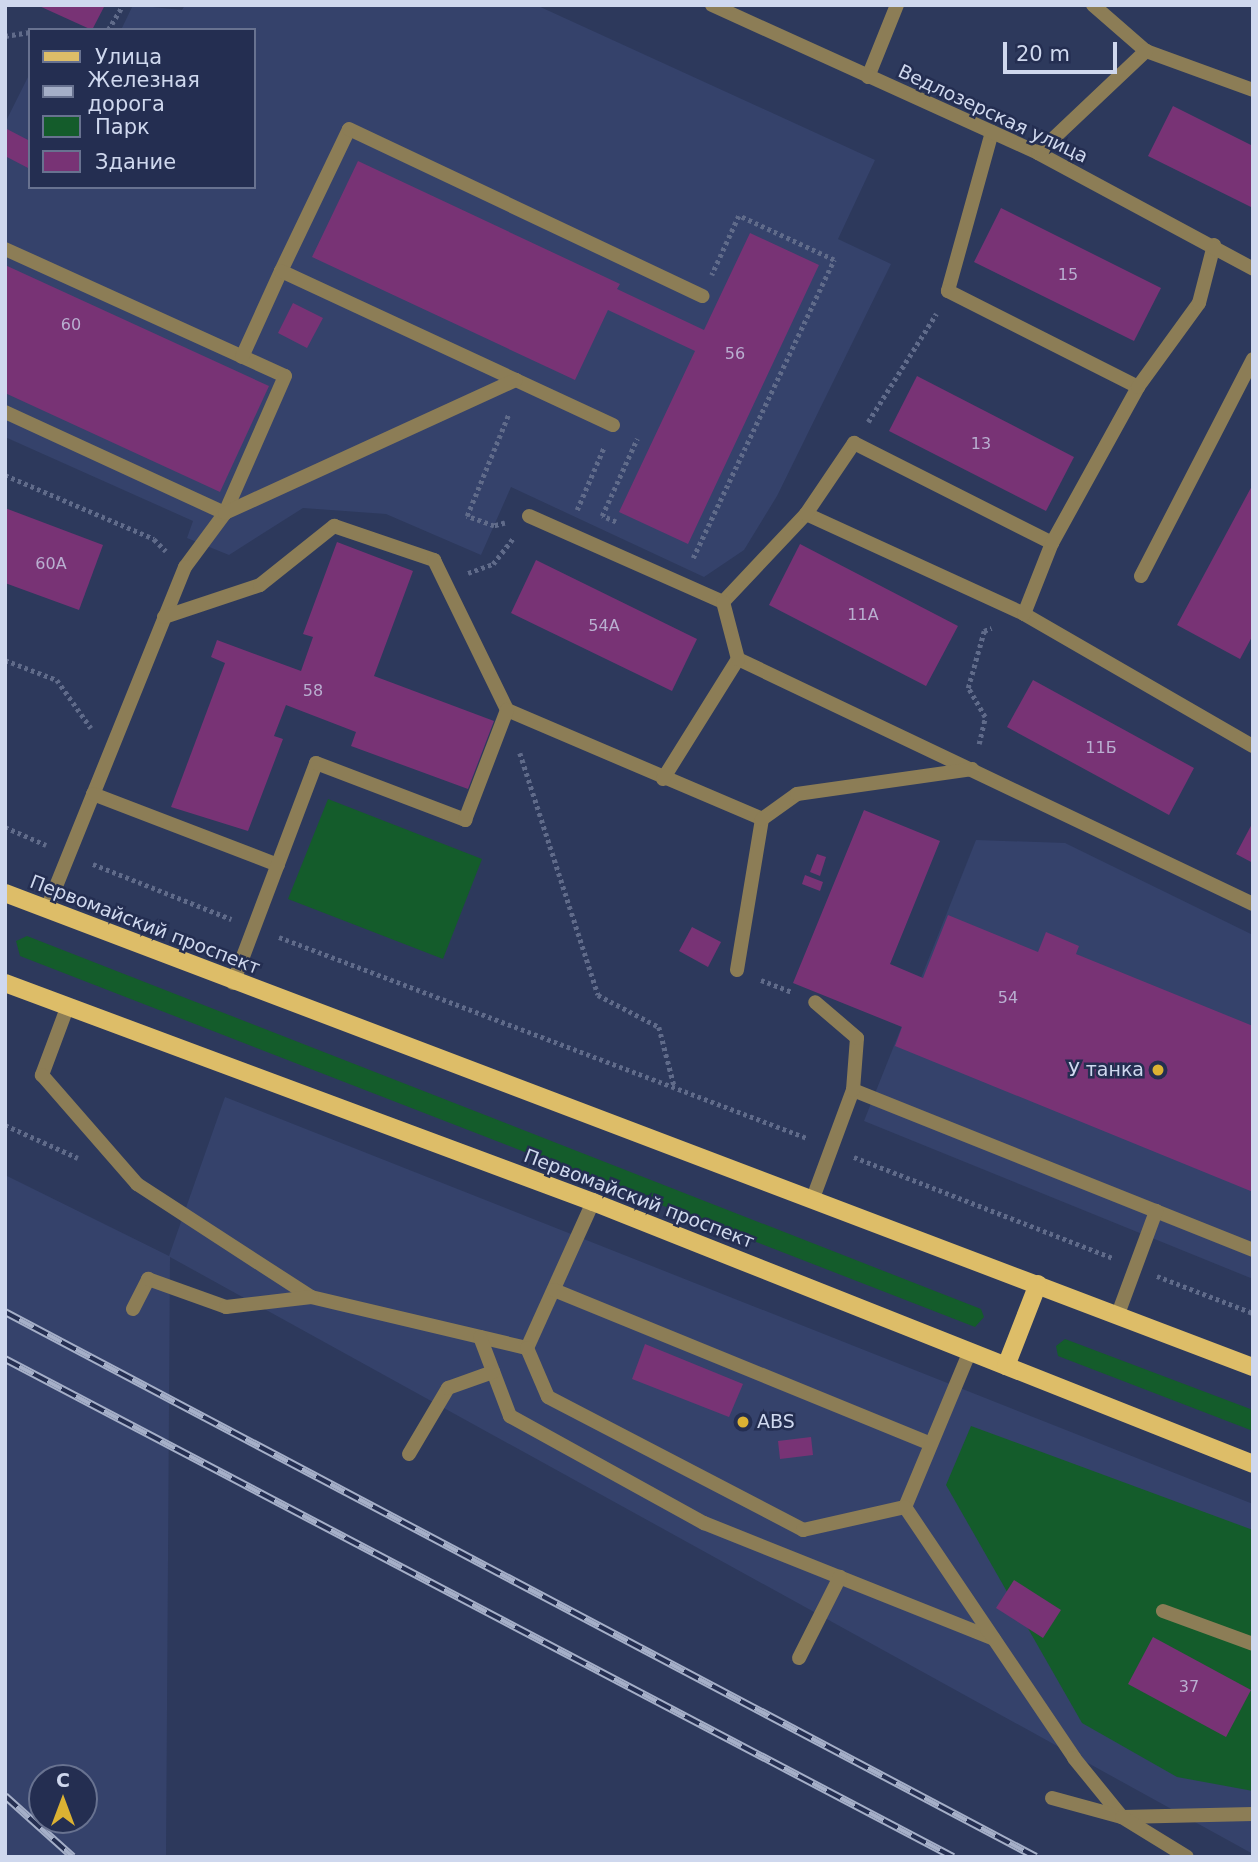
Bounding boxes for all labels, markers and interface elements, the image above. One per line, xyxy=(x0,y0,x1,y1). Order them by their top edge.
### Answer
legend xyxy=(28,28,256,189)
scale bar xyxy=(1006,28,1120,72)
text: 20 m xyxy=(1016,42,1070,66)
text: Улица xyxy=(95,45,162,69)
street label: Ведлозерская улица xyxy=(894,60,1092,168)
text: Железная дорога xyxy=(88,68,200,116)
text: Парк xyxy=(95,115,150,139)
text: Здание xyxy=(95,150,176,174)
house number: 15 xyxy=(1058,265,1078,285)
house number: 60 xyxy=(61,315,81,335)
house number: 56 xyxy=(725,344,745,364)
house number: 13 xyxy=(971,434,991,454)
house number: 60А xyxy=(35,554,67,574)
house number: 11А xyxy=(847,605,879,625)
house number: 54А xyxy=(588,616,620,636)
house number: 58 xyxy=(303,681,323,701)
house number: 11Б xyxy=(1085,738,1117,758)
street label: Первомайский проспект xyxy=(27,870,263,980)
house number: 54 xyxy=(998,988,1018,1008)
place label: У танка xyxy=(1068,1059,1144,1081)
marker: У танка xyxy=(1150,1062,1166,1078)
street label: Первомайский проспект xyxy=(521,1144,757,1254)
place label: ABS xyxy=(757,1411,795,1433)
marker: ABS xyxy=(735,1414,751,1430)
house number: 37 xyxy=(1179,1677,1199,1697)
north arrow xyxy=(28,1764,98,1834)
text: С xyxy=(56,1769,70,1791)

